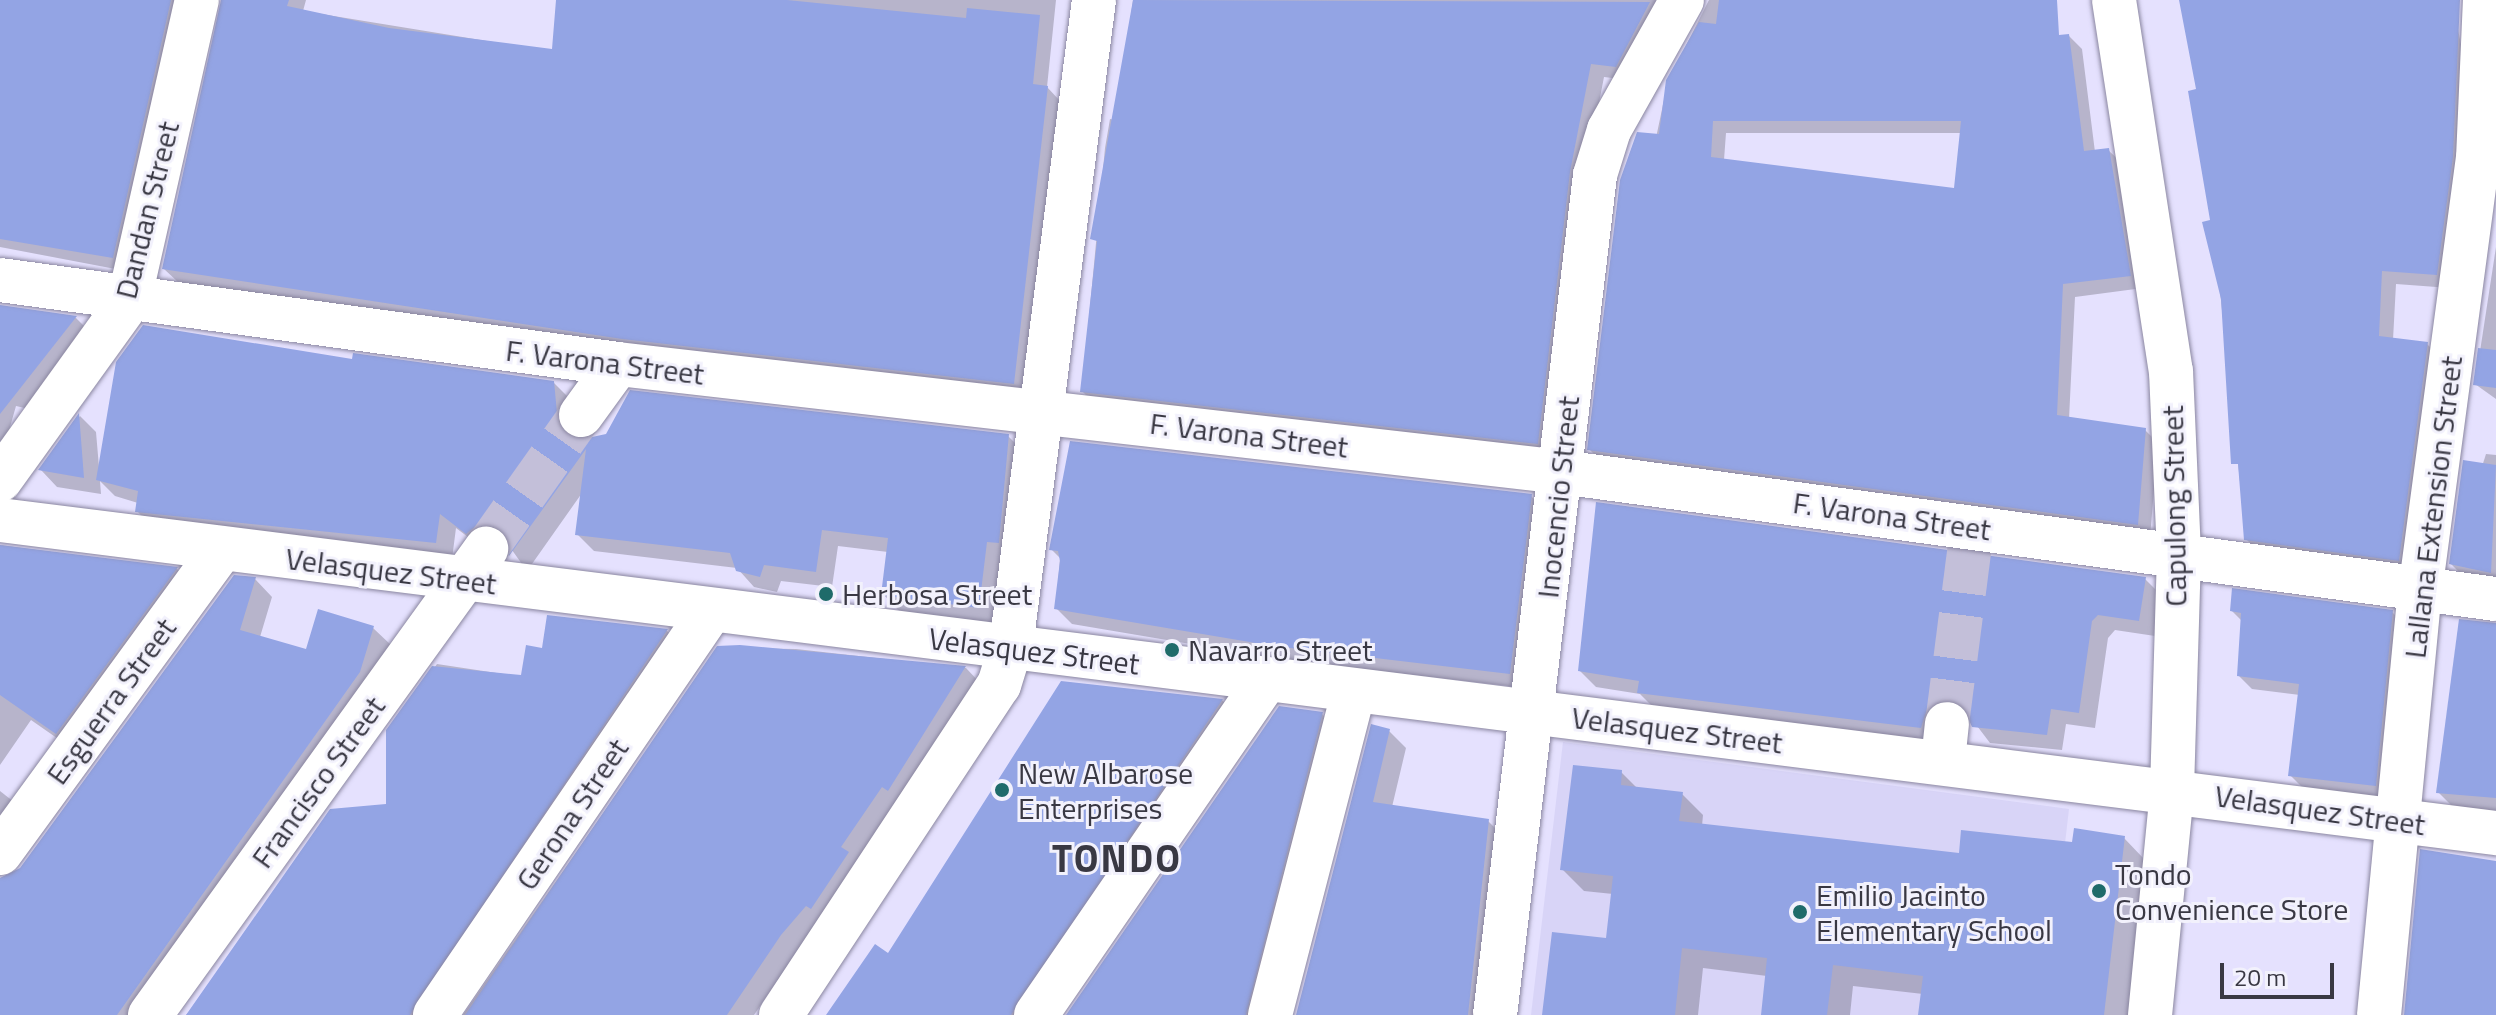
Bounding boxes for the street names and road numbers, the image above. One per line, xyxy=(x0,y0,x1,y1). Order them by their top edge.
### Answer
street label: Dandan Street xyxy=(108,118,186,302)
street label: F. Varona Street xyxy=(504,332,706,392)
street label: Lallana Extension Street xyxy=(2397,354,2469,660)
street label: Inocencio Street xyxy=(1529,394,1587,600)
street label: F. Varona Street xyxy=(1148,405,1350,465)
street label: Capulong Street xyxy=(2154,405,2194,607)
street label: F. Varona Street xyxy=(1791,484,1993,548)
street label: Velasquez Street xyxy=(284,540,498,602)
street label: Esguerra Street xyxy=(39,611,183,791)
street label: Velasquez Street xyxy=(927,620,1141,682)
street label: Francisco Street xyxy=(244,689,392,875)
street label: Velasquez Street xyxy=(1570,699,1784,761)
street label: Gerona Street xyxy=(508,732,636,896)
street label: Velasquez Street xyxy=(2213,777,2427,843)

